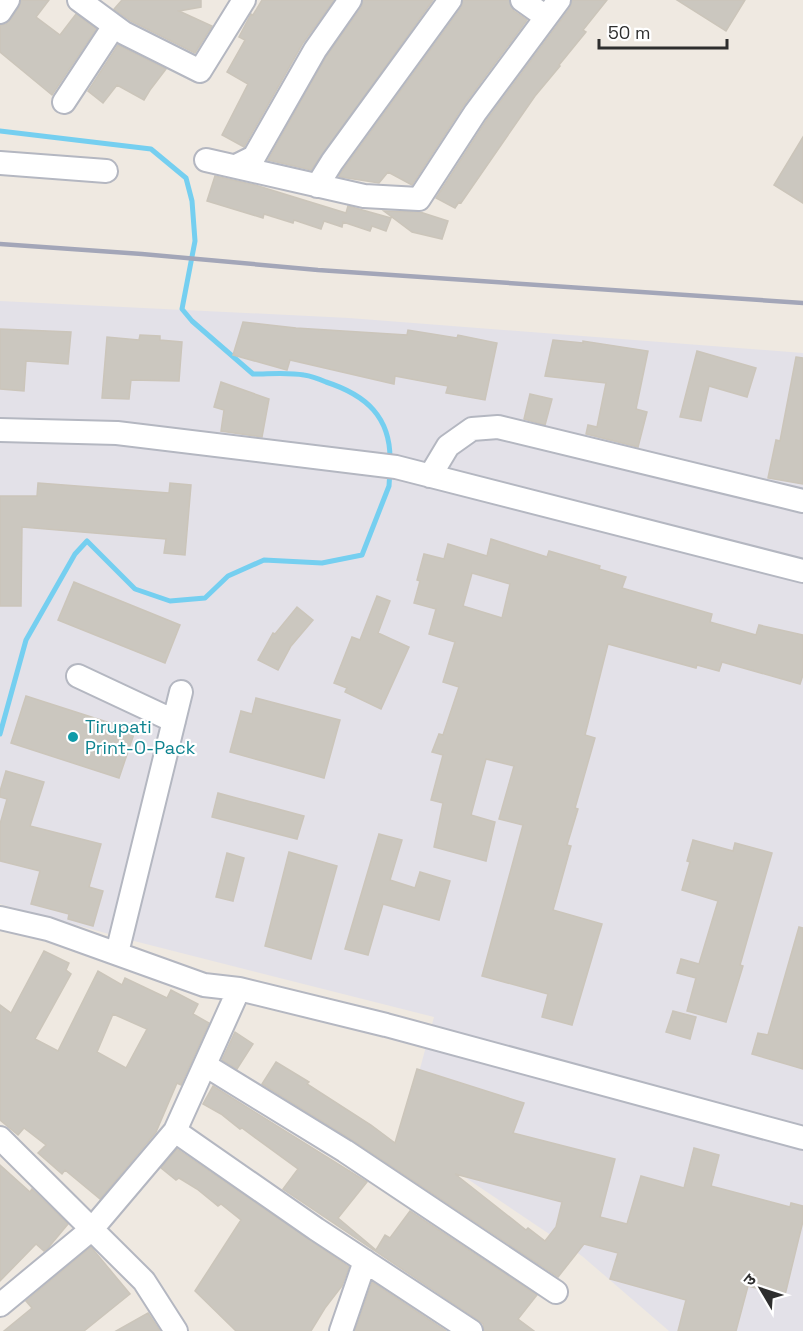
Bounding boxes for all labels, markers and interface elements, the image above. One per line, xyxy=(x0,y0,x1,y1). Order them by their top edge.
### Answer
scale bar xyxy=(599,12,726,50)
text: 50 m xyxy=(608,21,650,44)
place label: Tirupati Print-O-Pack xyxy=(85,715,196,759)
marker: Tirupati Print-O-Pack xyxy=(66,730,80,744)
north arrow xyxy=(731,1259,791,1319)
text: उ xyxy=(739,1269,761,1290)

